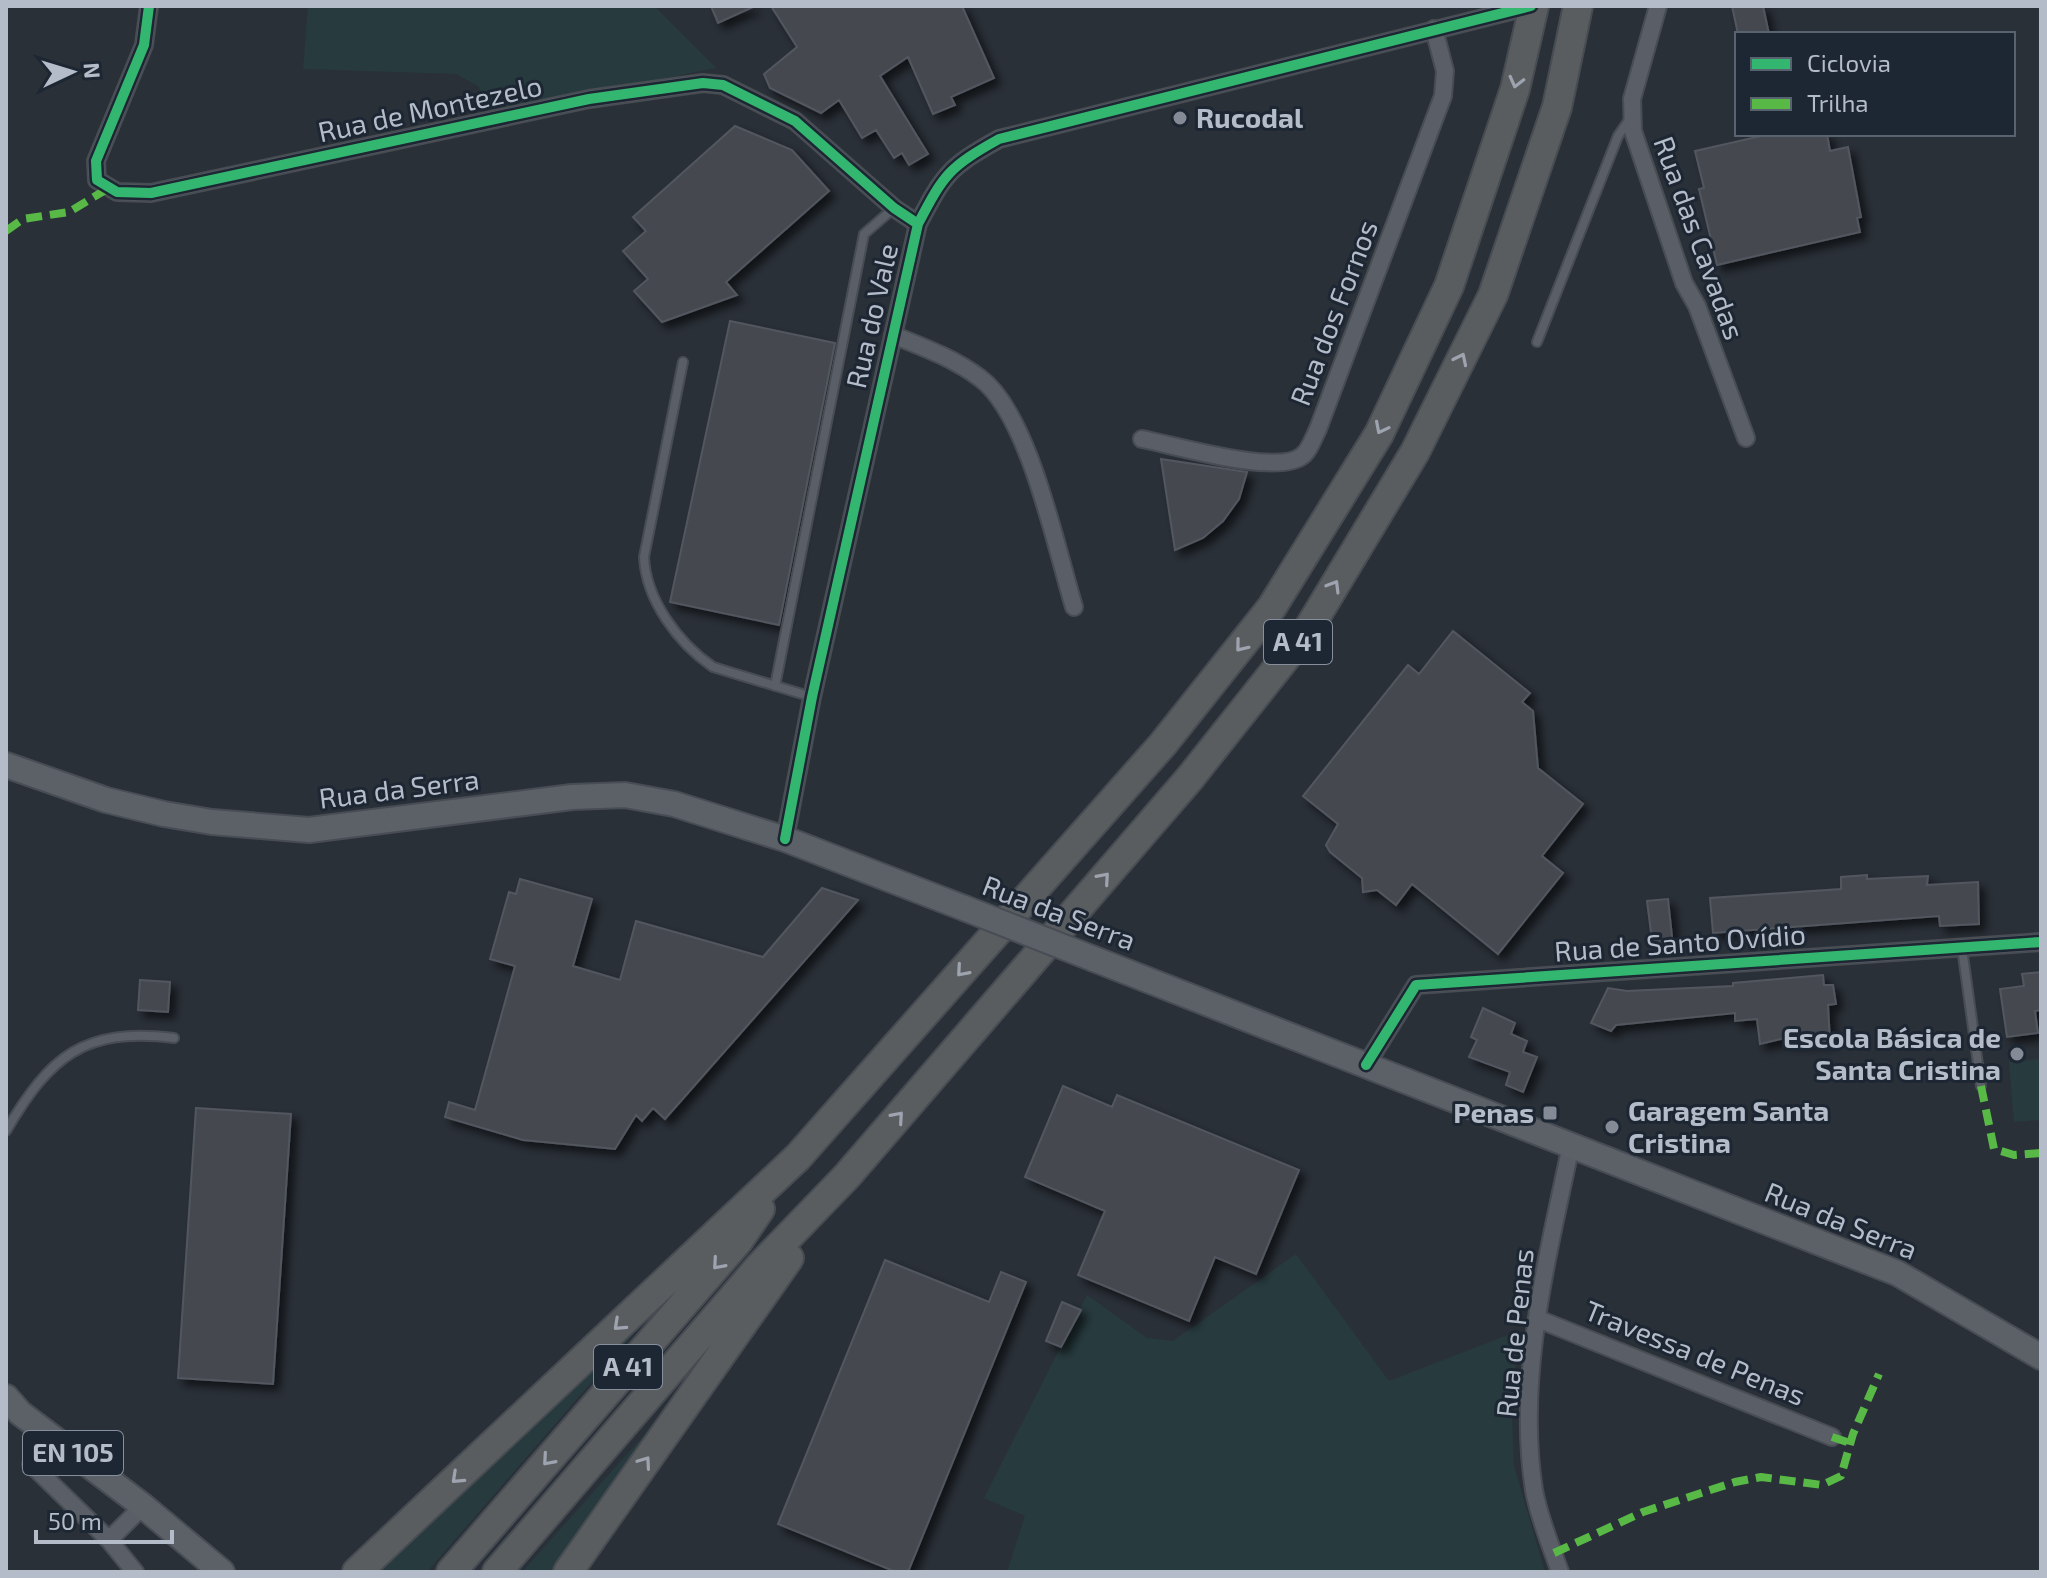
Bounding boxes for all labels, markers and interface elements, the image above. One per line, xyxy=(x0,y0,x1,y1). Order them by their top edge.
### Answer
north arrow xyxy=(32,32,112,112)
legend xyxy=(1735,32,2015,136)
text: Ciclovia xyxy=(1807,48,1891,77)
text: N xyxy=(79,62,106,79)
street label: Rua de Montezelo xyxy=(315,68,545,148)
one-way arrow xyxy=(1509,74,1526,88)
text: Trilha xyxy=(1807,88,1869,117)
place label: Rucodal xyxy=(1196,100,1304,134)
marker: Rucodal xyxy=(1171,109,1189,127)
street label: Rua das Cavadas xyxy=(1647,131,1752,344)
street label: Rua dos Fornos xyxy=(1282,215,1384,410)
street label: Rua do Vale xyxy=(838,240,904,391)
one-way arrow xyxy=(1451,353,1467,368)
one-way arrow xyxy=(1376,419,1391,434)
one-way arrow xyxy=(1324,580,1340,595)
road number: A 41 xyxy=(1264,620,1332,664)
one-way arrow xyxy=(1236,637,1251,651)
street label: Rua da Serra xyxy=(317,761,481,815)
street label: Rua da Serra xyxy=(978,867,1141,957)
one-way arrow xyxy=(1094,872,1109,887)
street label: Rua de Santo Ovídio xyxy=(1553,916,1807,968)
one-way arrow xyxy=(957,961,972,976)
place label: Escola Básica de Santa Cristina xyxy=(1783,1020,2001,1086)
marker: Escola Básica de Santa Cristina xyxy=(2008,1045,2026,1063)
place label: Garagem Santa Cristina xyxy=(1628,1093,1829,1159)
place label: Penas xyxy=(1453,1095,1534,1129)
marker: Penas xyxy=(1541,1104,1559,1122)
one-way arrow xyxy=(888,1112,903,1127)
marker: Garagem Santa Cristina xyxy=(1603,1118,1621,1136)
street label: Rua da Serra xyxy=(1760,1174,1922,1266)
street label: Rua de Penas xyxy=(1488,1247,1540,1419)
one-way arrow xyxy=(713,1254,728,1269)
street label: Travessa de Penas xyxy=(1580,1292,1811,1412)
one-way arrow xyxy=(614,1316,628,1331)
road number: A 41 xyxy=(594,1345,662,1389)
road number: EN 105 xyxy=(23,1431,123,1475)
one-way arrow xyxy=(543,1451,557,1466)
one-way arrow xyxy=(635,1457,650,1471)
one-way arrow xyxy=(452,1468,467,1482)
scale bar xyxy=(36,1494,172,1544)
text: 50 m xyxy=(48,1506,102,1535)

